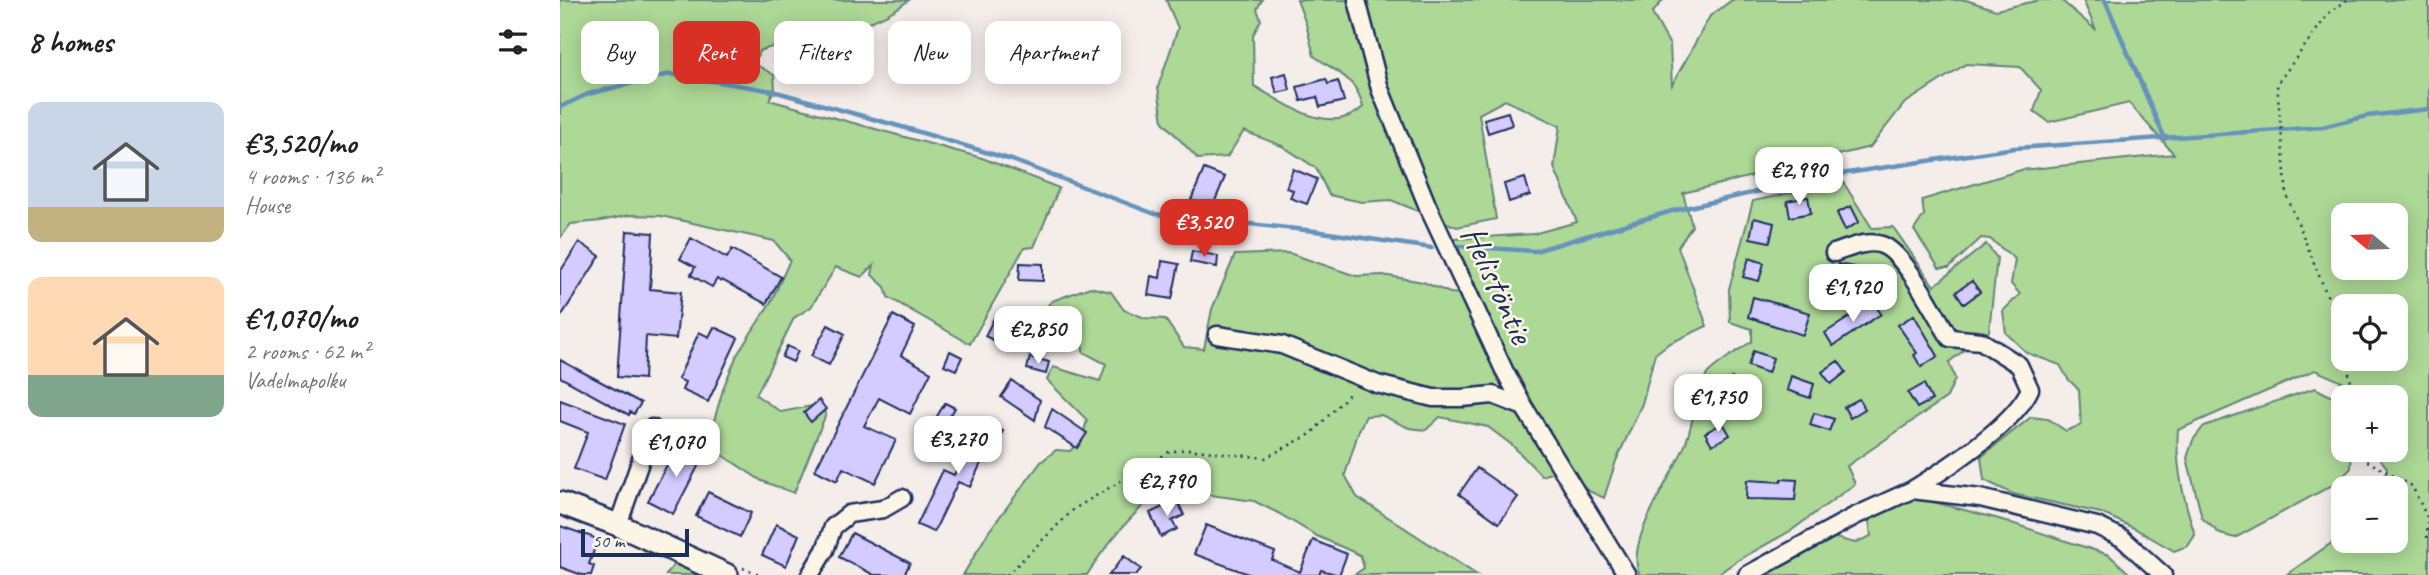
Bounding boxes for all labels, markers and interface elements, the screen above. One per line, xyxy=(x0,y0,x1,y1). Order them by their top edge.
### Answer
chip: Buy xyxy=(581,21,659,84)
chip: Rent xyxy=(673,21,760,84)
chip: Filters xyxy=(774,21,874,84)
chip: New xyxy=(888,21,971,84)
chip: Apartment xyxy=(985,21,1121,84)
text: 8 homes xyxy=(28,23,113,61)
icon: filters xyxy=(494,23,532,61)
text: €3,520/mo xyxy=(245,124,356,162)
icon: home xyxy=(84,130,168,214)
pin: €2,990 xyxy=(1742,148,1856,207)
text: €2,990 xyxy=(1771,155,1827,184)
text: 4 rooms · 136 m² xyxy=(245,162,380,191)
text: House xyxy=(245,191,290,220)
pin: €3,520 xyxy=(1147,200,1261,259)
north arrow xyxy=(2331,203,2408,280)
map controls xyxy=(2331,203,2408,553)
text: €3,520 xyxy=(1176,207,1232,236)
street label: Helistöntie xyxy=(1451,218,1545,353)
pin: €1,920 xyxy=(1796,264,1910,324)
text: €1,920 xyxy=(1825,272,1881,301)
button: locate xyxy=(2331,294,2408,371)
text: €1,070/mo xyxy=(245,299,357,337)
icon: home xyxy=(84,305,168,389)
pin: €2,850 xyxy=(981,306,1095,366)
text: €2,850 xyxy=(1010,314,1066,343)
text: 2 rooms · 62 m² xyxy=(245,337,369,366)
text: Vadelmapolku xyxy=(245,366,346,395)
pin: €1,750 xyxy=(1661,374,1775,434)
text: €1,750 xyxy=(1690,382,1746,411)
button: + xyxy=(2331,385,2408,462)
pin: €3,270 xyxy=(901,416,1015,476)
pin: €1,070 xyxy=(619,420,733,479)
text: €3,270 xyxy=(930,424,986,453)
text: €1,070 xyxy=(648,427,704,456)
pin: €2,790 xyxy=(1110,458,1224,518)
text: €2,790 xyxy=(1139,466,1195,495)
button: − xyxy=(2331,476,2408,553)
scale bar xyxy=(581,526,690,558)
text: 50 m xyxy=(592,529,624,553)

